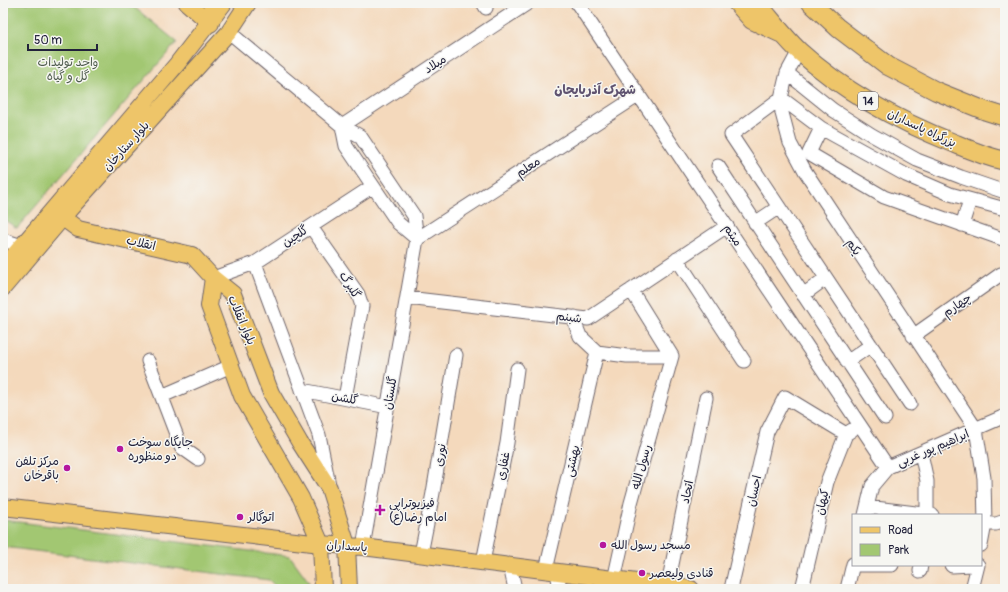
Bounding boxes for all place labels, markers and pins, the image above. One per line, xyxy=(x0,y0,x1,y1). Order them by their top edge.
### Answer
place label: جایگاه سوخت دو منظوره xyxy=(128,435,193,464)
marker: جایگاه سوخت دو منظوره xyxy=(115,444,125,454)
place label: مرکز تلفن باقرخان xyxy=(15,454,59,483)
marker: مرکز تلفن باقرخان xyxy=(62,463,72,473)
place label: فیزیوتراپی امام رضا(ع) xyxy=(389,496,447,526)
marker: فیزیوتراپی امام رضا(ع) xyxy=(374,504,386,516)
place label: اتوگالر xyxy=(247,510,274,525)
marker: اتوگالر xyxy=(235,512,245,522)
place label: مسجد رسول الله xyxy=(611,538,691,553)
marker: مسجد رسول الله xyxy=(598,540,608,550)
place label: قنادی ولیعصر xyxy=(649,566,714,581)
marker: قنادی ولیعصر xyxy=(637,568,647,578)

